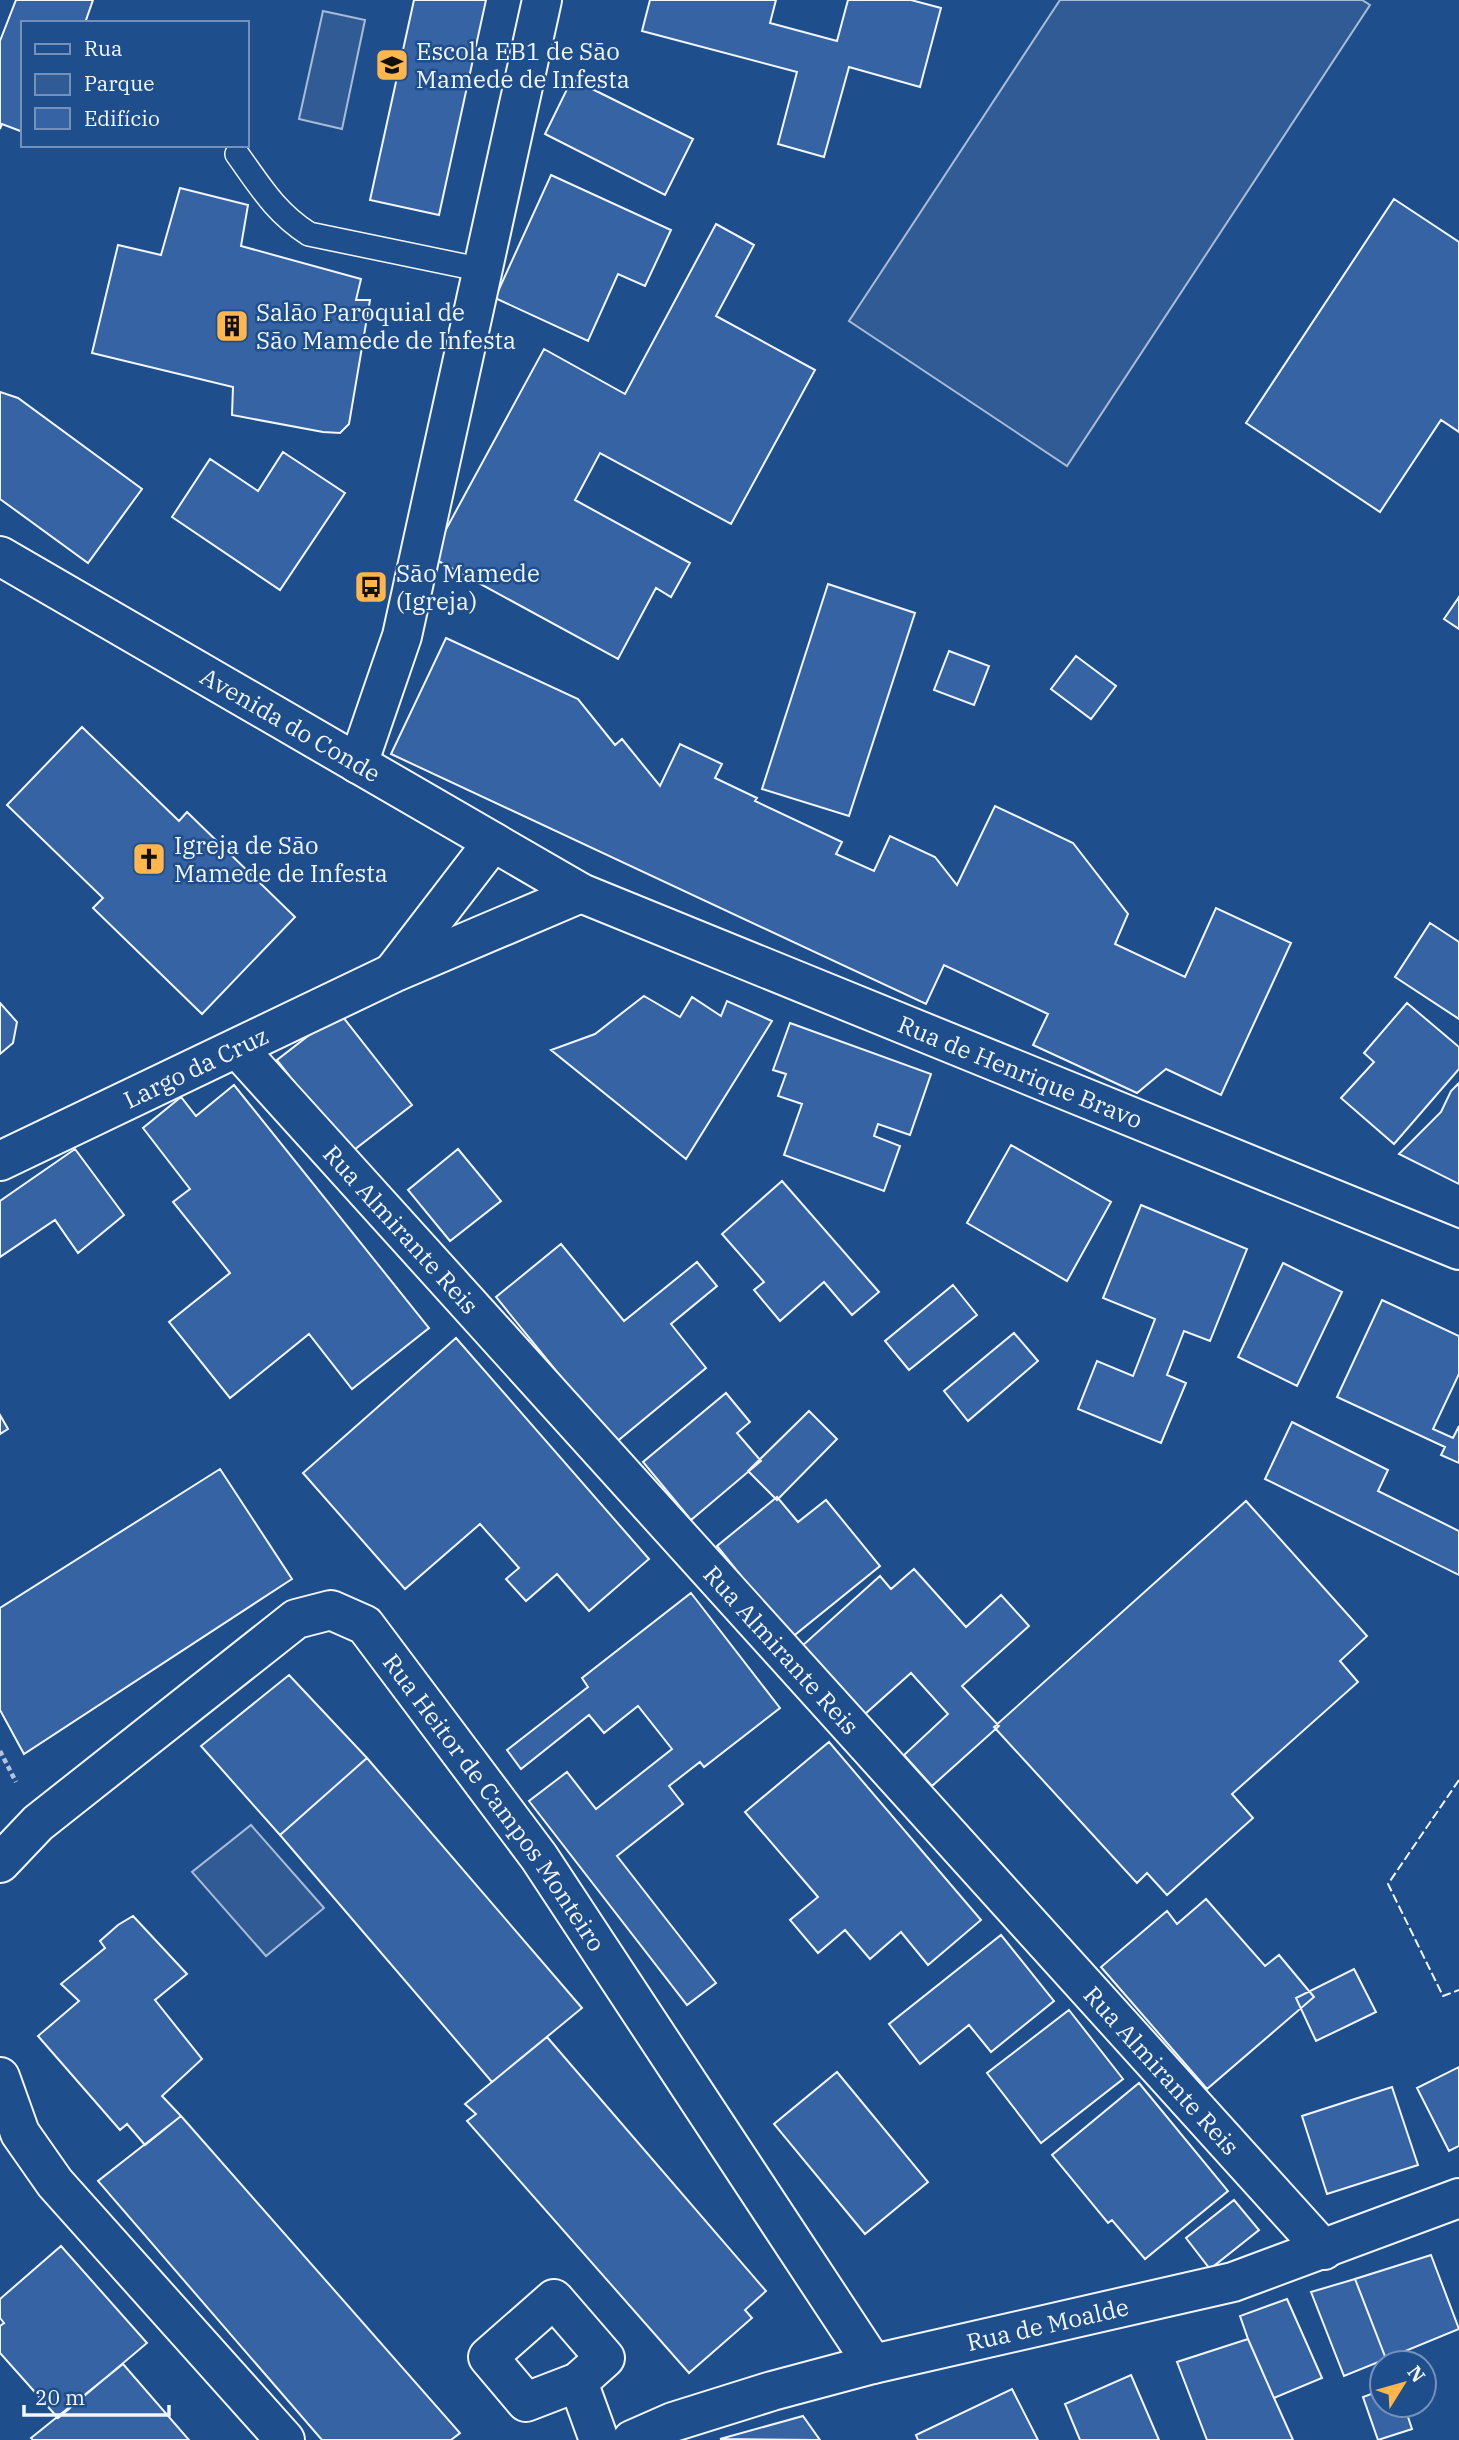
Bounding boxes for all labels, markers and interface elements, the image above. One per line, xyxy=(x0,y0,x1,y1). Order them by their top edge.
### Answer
legend xyxy=(21,21,248,147)
text: Rua xyxy=(84,34,122,62)
place label: Escola EB1 de São Mamede de Infesta xyxy=(416,35,630,95)
school or university icon: Escola EB1 de São Mamede de Infesta xyxy=(373,46,411,84)
text: Parque xyxy=(84,69,154,97)
text: Edifício xyxy=(84,104,160,132)
place label: Salão Paroquial de São Mamede de Infesta xyxy=(256,296,516,356)
building icon: Salão Paroquial de São Mamede de Infesta xyxy=(213,307,251,345)
place label: São Mamede (Igreja) xyxy=(396,557,540,617)
bus stop icon: São Mamede (Igreja) xyxy=(352,568,390,606)
street label: Avenida do Conde xyxy=(195,660,386,789)
place label: Igreja de São Mamede de Infesta xyxy=(174,829,388,889)
church icon: Igreja de São Mamede de Infesta xyxy=(130,840,168,878)
street label: Rua de Henrique Bravo xyxy=(893,1008,1147,1136)
street label: Largo da Cruz xyxy=(118,1019,273,1116)
street label: Rua Almirante Reis xyxy=(316,1138,486,1321)
street label: Rua Almirante Reis xyxy=(696,1558,866,1741)
street label: Rua Heitor de Campos Monteiro xyxy=(376,1647,613,1957)
street label: Rua Almirante Reis xyxy=(1077,1979,1246,2162)
street label: Rua de Moalde xyxy=(963,2290,1132,2358)
north arrow xyxy=(1368,2349,1438,2419)
text: N xyxy=(1402,2361,1431,2387)
scale bar xyxy=(24,2374,170,2418)
text: 20 m xyxy=(35,2383,85,2411)

